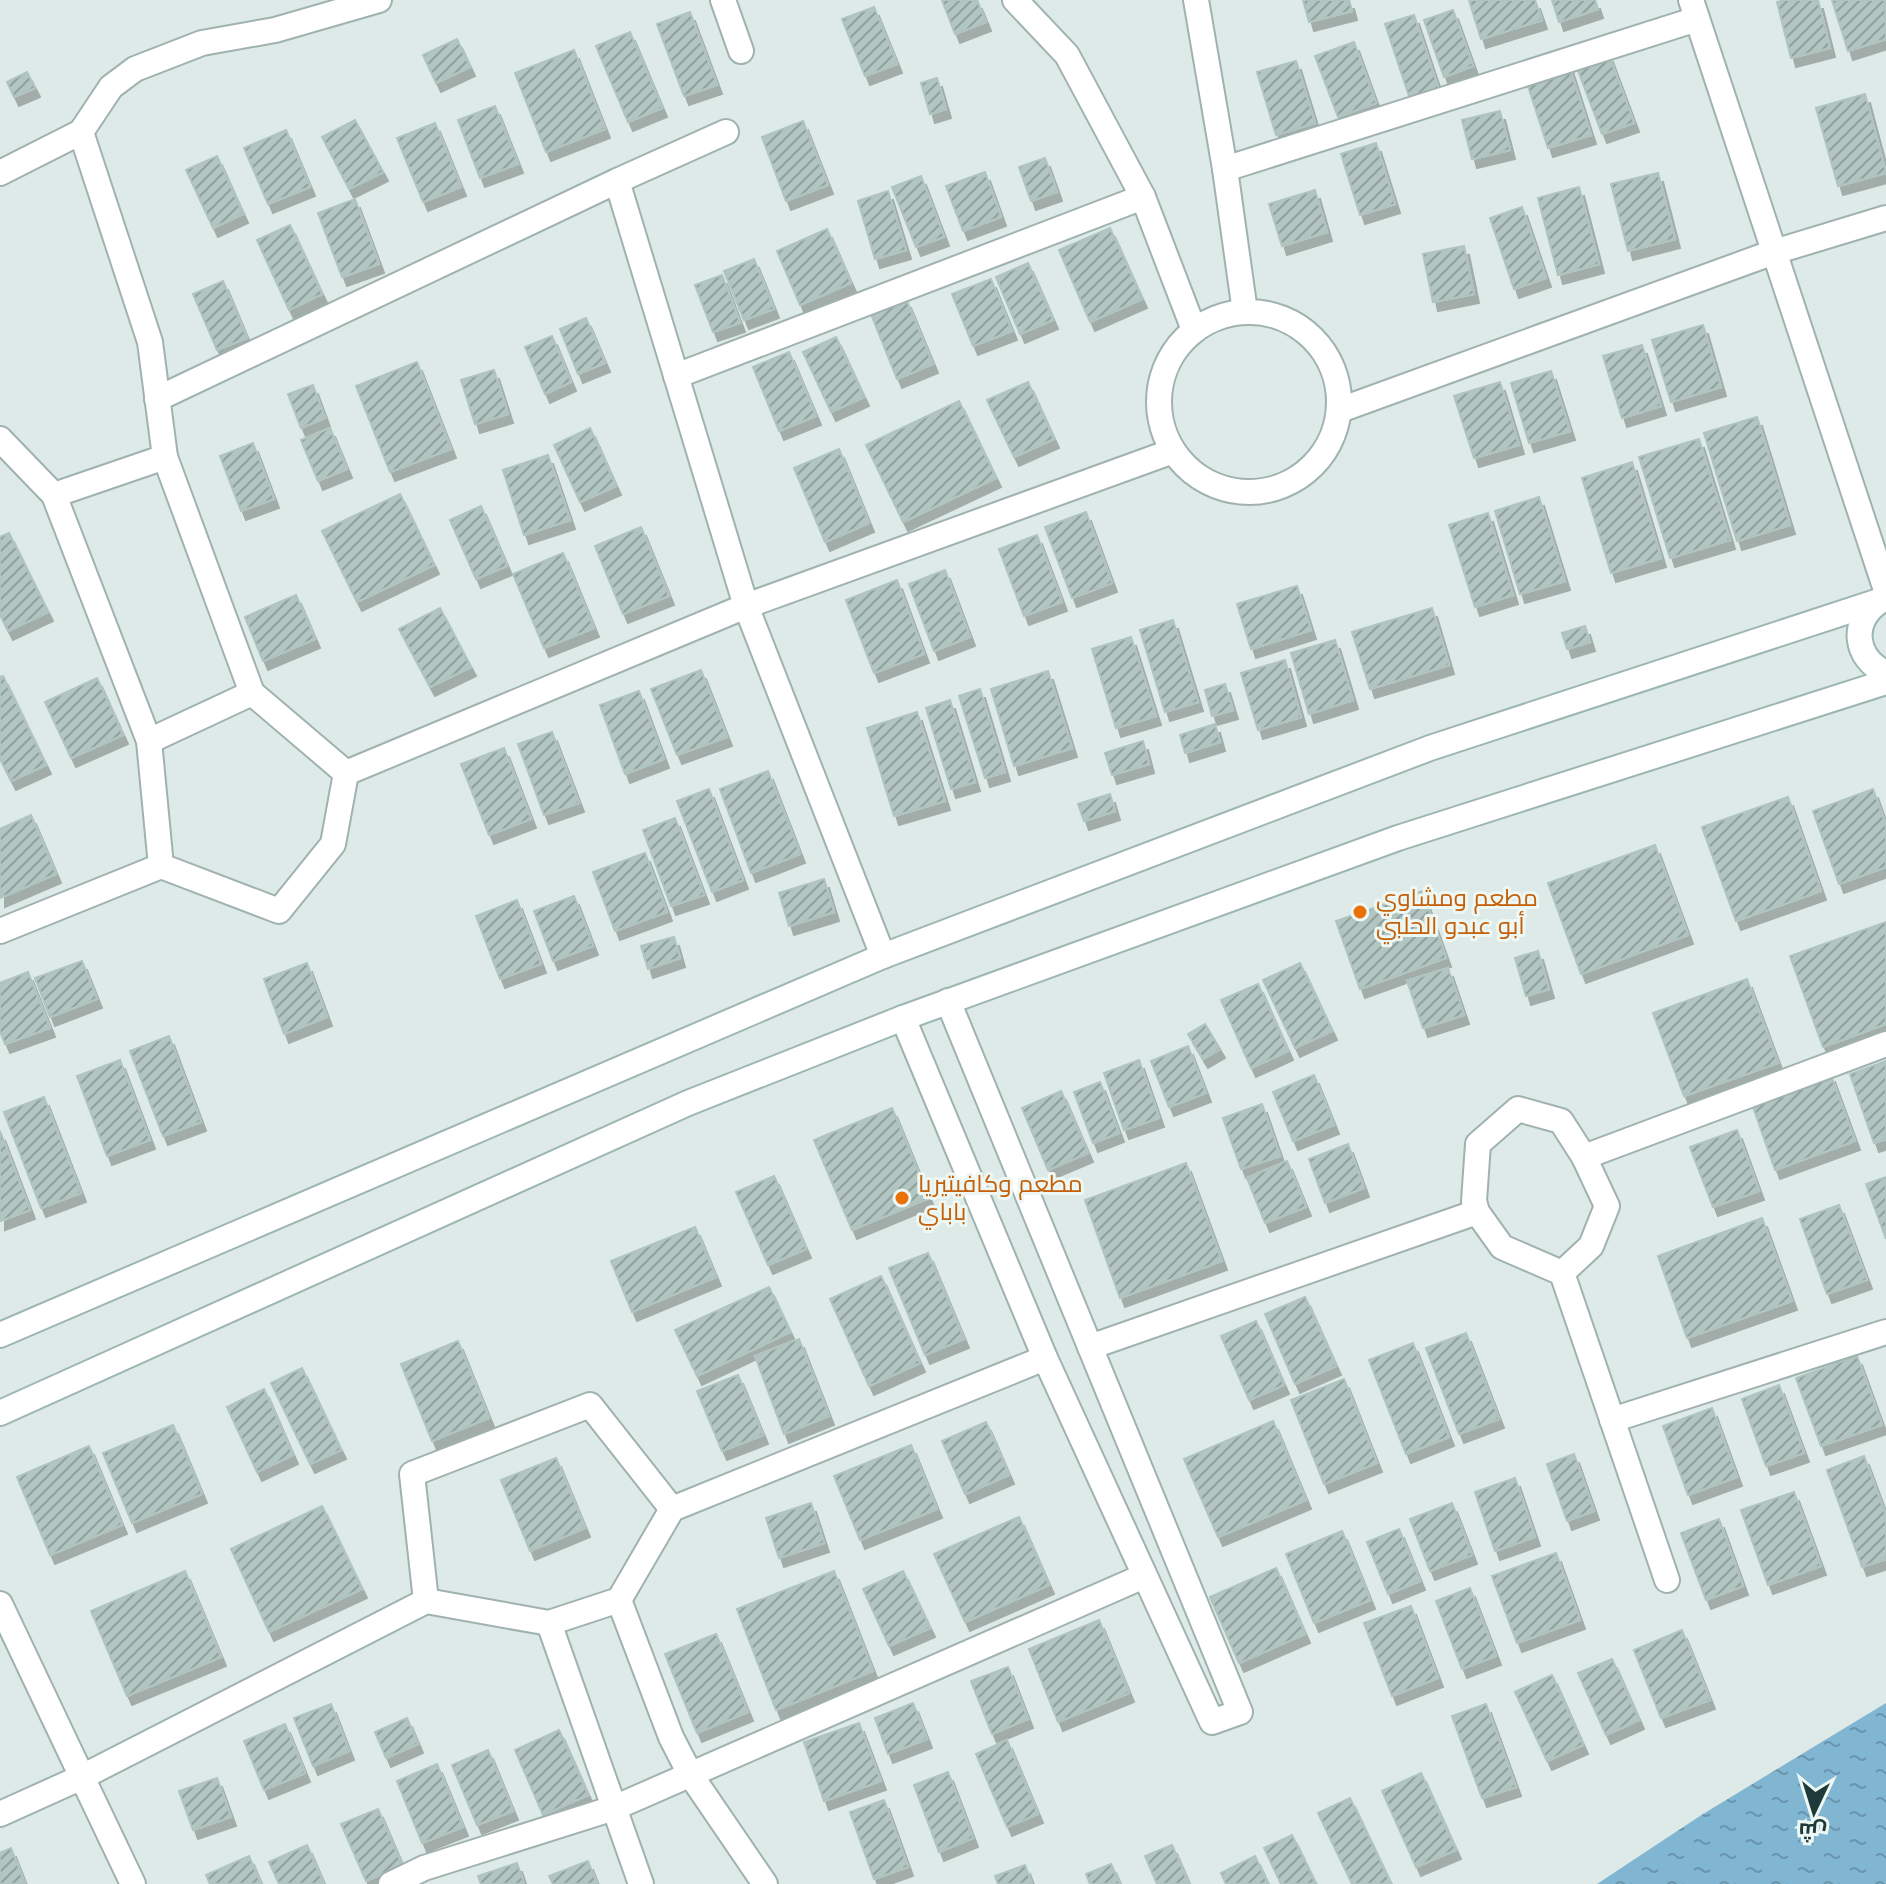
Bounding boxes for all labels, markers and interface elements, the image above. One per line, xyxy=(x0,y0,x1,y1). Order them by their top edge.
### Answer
place label: مطعم ومشاوي أبو عبدو الحلبي xyxy=(1376,884,1538,945)
marker: مطعم ومشاوي أبو عبدو الحلبي xyxy=(1351,903,1369,921)
place label: مطعم وكافيتيريا باباي xyxy=(918,1170,1083,1230)
marker: مطعم وكافيتيريا باباي xyxy=(893,1189,911,1207)
north arrow xyxy=(1774,1772,1854,1852)
text: ش xyxy=(1798,1817,1828,1845)

